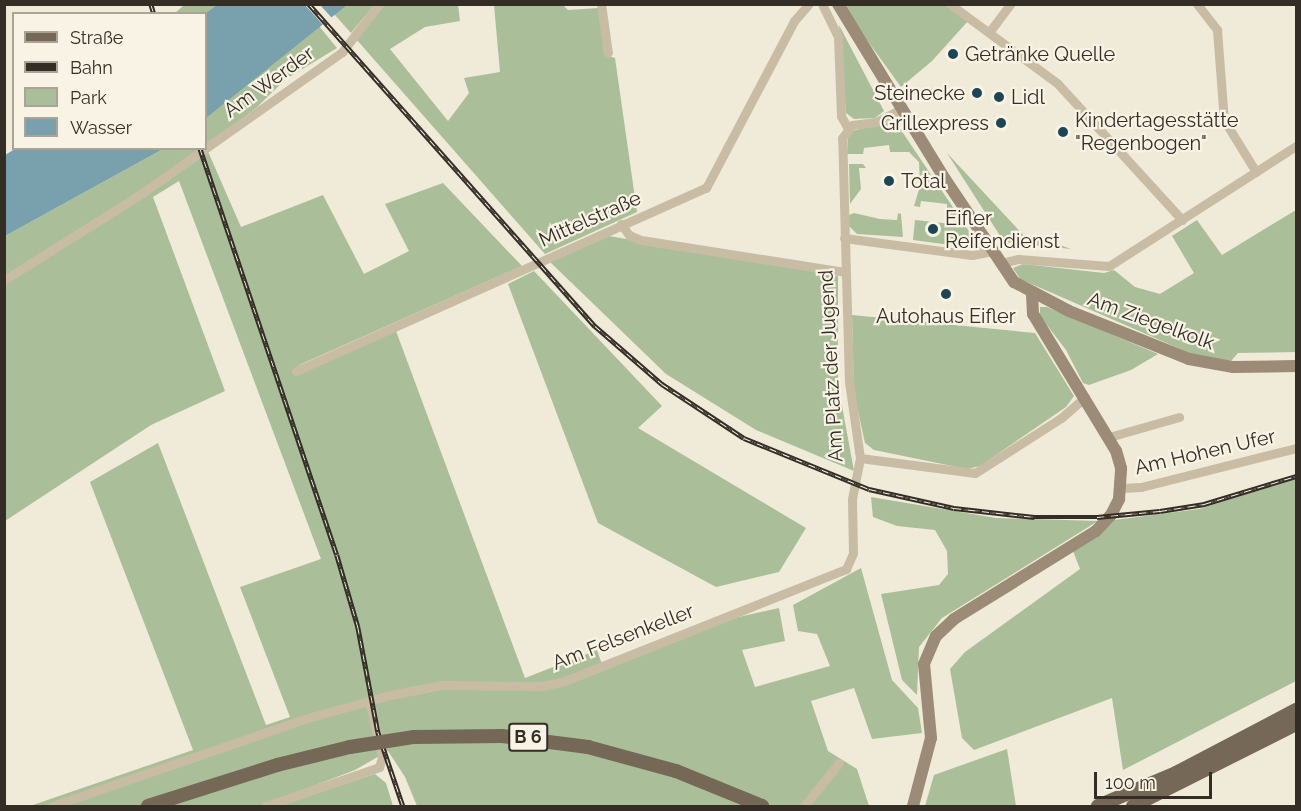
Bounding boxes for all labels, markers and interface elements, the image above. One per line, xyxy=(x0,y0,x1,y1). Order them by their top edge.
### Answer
legend xyxy=(12,12,207,150)
text: Straße xyxy=(70,27,123,48)
street label: Am Werder xyxy=(219,41,319,123)
place label: Getränke Quelle xyxy=(965,42,1115,66)
marker: Getränke Quelle xyxy=(946,47,960,61)
text: Bahn xyxy=(70,57,113,78)
place label: Steinecke xyxy=(874,81,965,105)
place label: Lidl xyxy=(1011,85,1045,109)
marker: Steinecke xyxy=(970,86,984,100)
text: Park xyxy=(70,87,107,108)
marker: Lidl xyxy=(992,90,1006,104)
place label: Kindertagesstätte "Regenbogen" xyxy=(1075,108,1239,155)
place label: Grillexpress xyxy=(881,111,989,135)
marker: Grillexpress xyxy=(994,116,1008,130)
text: Wasser xyxy=(70,117,132,138)
marker: Kindertagesstätte "Regenbogen" xyxy=(1056,125,1070,139)
place label: Total xyxy=(901,169,946,193)
marker: Total xyxy=(882,174,896,188)
street label: Mittelstraße xyxy=(535,186,645,252)
place label: Eifler Reifendienst xyxy=(945,206,1060,253)
marker: Eifler Reifendienst xyxy=(926,222,940,236)
street label: Am Platz der Jugend xyxy=(814,269,848,463)
marker: Autohaus Eifler xyxy=(939,287,953,301)
street label: Am Ziegelkolk xyxy=(1084,287,1218,355)
place label: Autohaus Eifler xyxy=(876,304,1016,328)
street label: Am Hohen Ufer xyxy=(1132,424,1278,480)
street label: Am Felsenkeller xyxy=(549,599,697,675)
road number: B 6 xyxy=(507,722,549,752)
scale bar xyxy=(1097,760,1216,798)
text: 100 m xyxy=(1105,772,1156,793)

